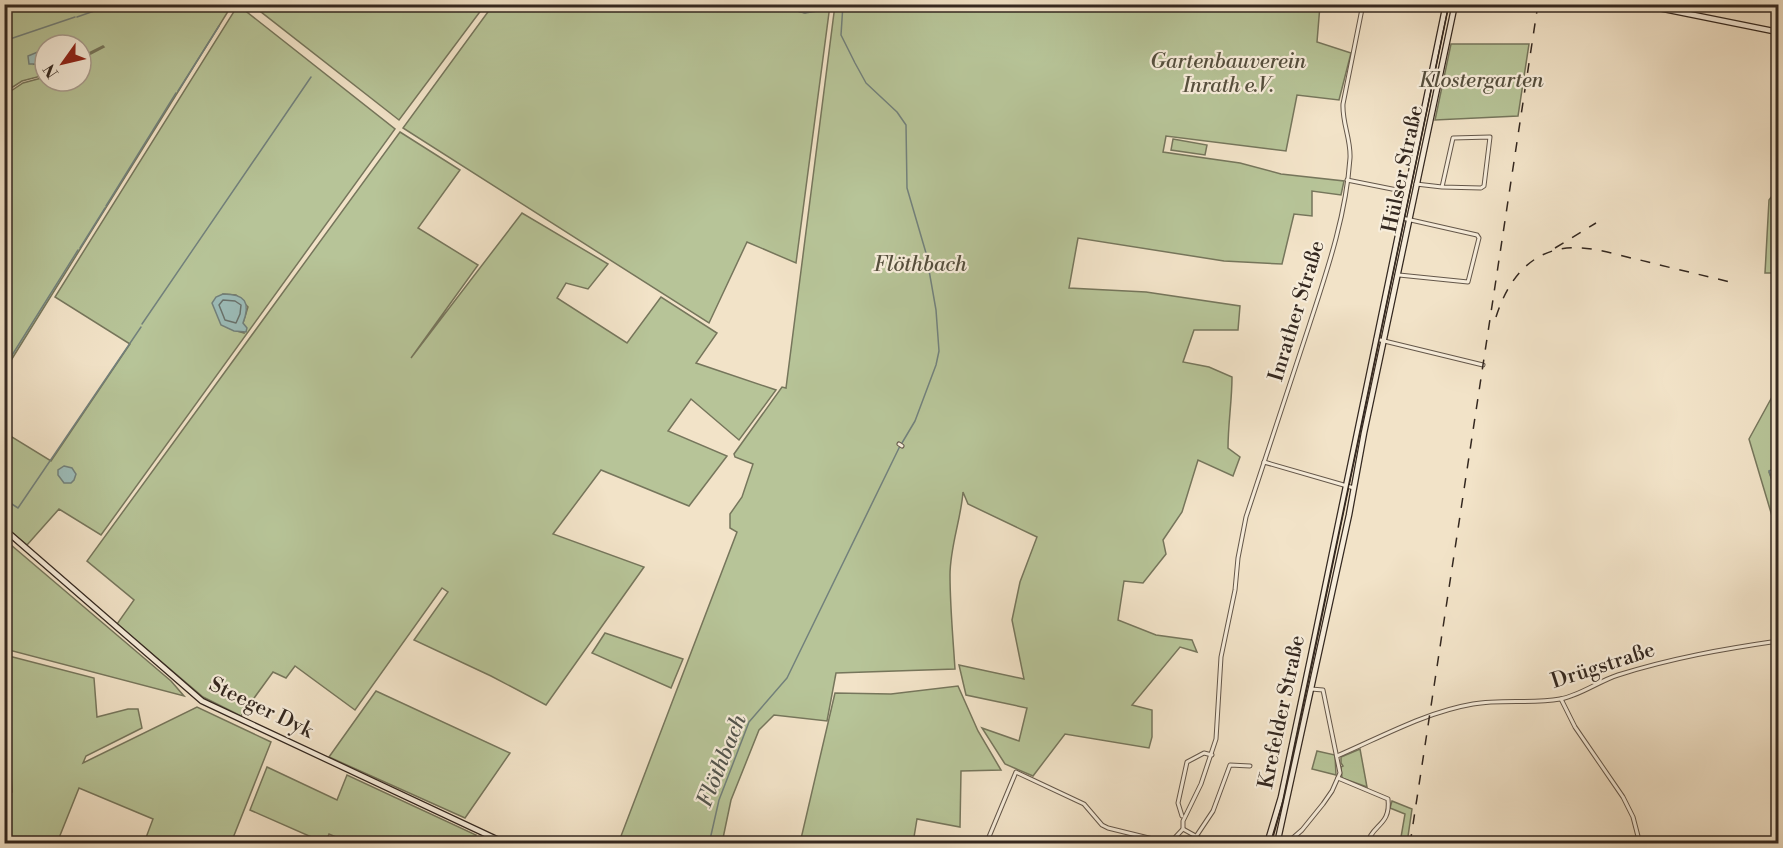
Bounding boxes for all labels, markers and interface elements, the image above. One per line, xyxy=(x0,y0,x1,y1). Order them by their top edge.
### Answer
north arrow xyxy=(33,33,93,93)
park label: Gartenbauverein Inrath e.V. xyxy=(1150,49,1306,99)
text: N xyxy=(39,60,63,82)
park label: Klostergarten xyxy=(1418,68,1544,94)
street label: Hülser Straße xyxy=(1377,103,1429,235)
street label: Inrather Straße xyxy=(1263,237,1331,385)
park label: Flöthbach xyxy=(873,252,967,278)
street label: Krefelder Straße xyxy=(1253,633,1311,791)
street label: Drügstraße xyxy=(1548,637,1658,695)
street label: Steeger Dyk xyxy=(205,672,318,745)
water label: Flöthbach xyxy=(691,710,753,811)

